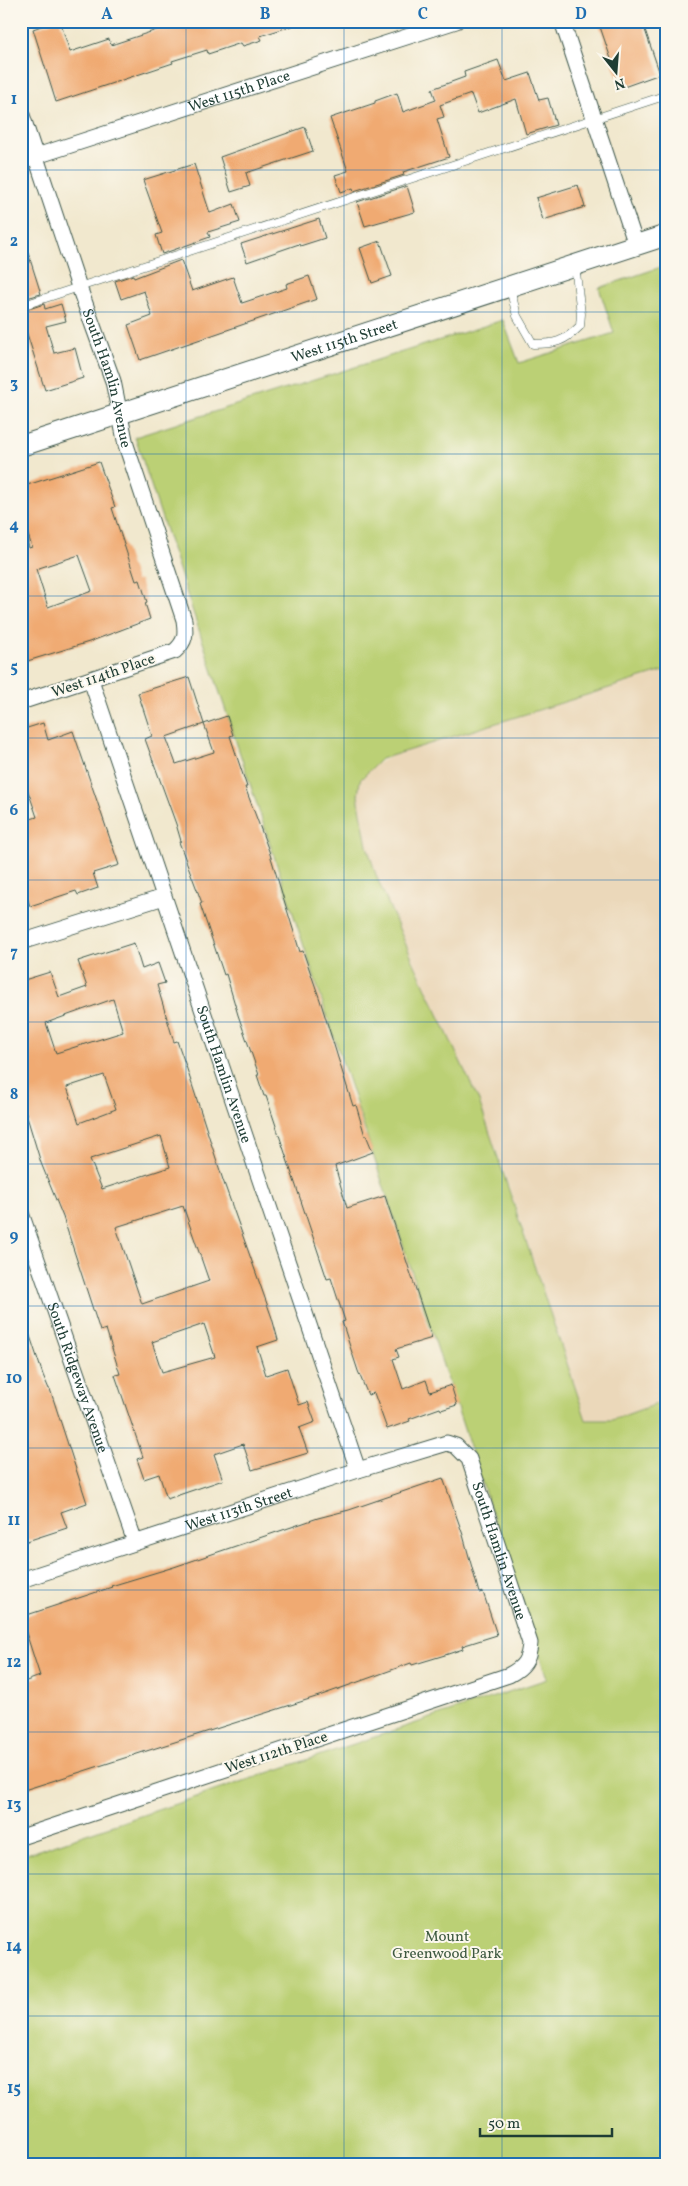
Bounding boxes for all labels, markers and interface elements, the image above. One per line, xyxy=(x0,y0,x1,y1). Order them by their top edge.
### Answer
text: A xyxy=(101,4,113,26)
text: B xyxy=(260,4,271,26)
text: C xyxy=(418,4,428,26)
text: D xyxy=(575,4,587,26)
north arrow xyxy=(590,48,640,98)
street label: West 115th Place xyxy=(186,66,293,119)
text: N xyxy=(612,72,627,94)
text: 1 xyxy=(11,89,17,111)
text: 2 xyxy=(10,231,18,253)
street label: South Hamlin Avenue xyxy=(76,306,135,450)
street label: West 115th Street xyxy=(289,315,401,369)
text: 3 xyxy=(10,373,18,395)
text: 4 xyxy=(9,515,19,537)
street label: West 114th Place xyxy=(49,649,158,704)
text: 5 xyxy=(10,657,18,679)
text: 6 xyxy=(10,800,19,822)
text: 7 xyxy=(10,942,18,964)
street label: South Hamlin Avenue xyxy=(190,1003,256,1146)
text: 8 xyxy=(10,1084,18,1106)
text: 9 xyxy=(10,1226,19,1248)
street label: South Ridgeway Avenue xyxy=(41,1300,112,1456)
text: 10 xyxy=(6,1368,22,1390)
street label: South Hamlin Avenue xyxy=(465,1479,531,1623)
street label: West 113th Street xyxy=(183,1483,295,1538)
text: 11 xyxy=(8,1510,20,1532)
text: 12 xyxy=(7,1652,21,1674)
street label: West 112th Place xyxy=(222,1727,331,1780)
text: 13 xyxy=(7,1794,21,1816)
park label: Mount Greenwood Park xyxy=(392,1927,502,1965)
text: 14 xyxy=(6,1936,22,1958)
text: 15 xyxy=(7,2078,21,2100)
scale bar xyxy=(480,2106,613,2138)
text: 50 m xyxy=(488,2114,520,2135)

